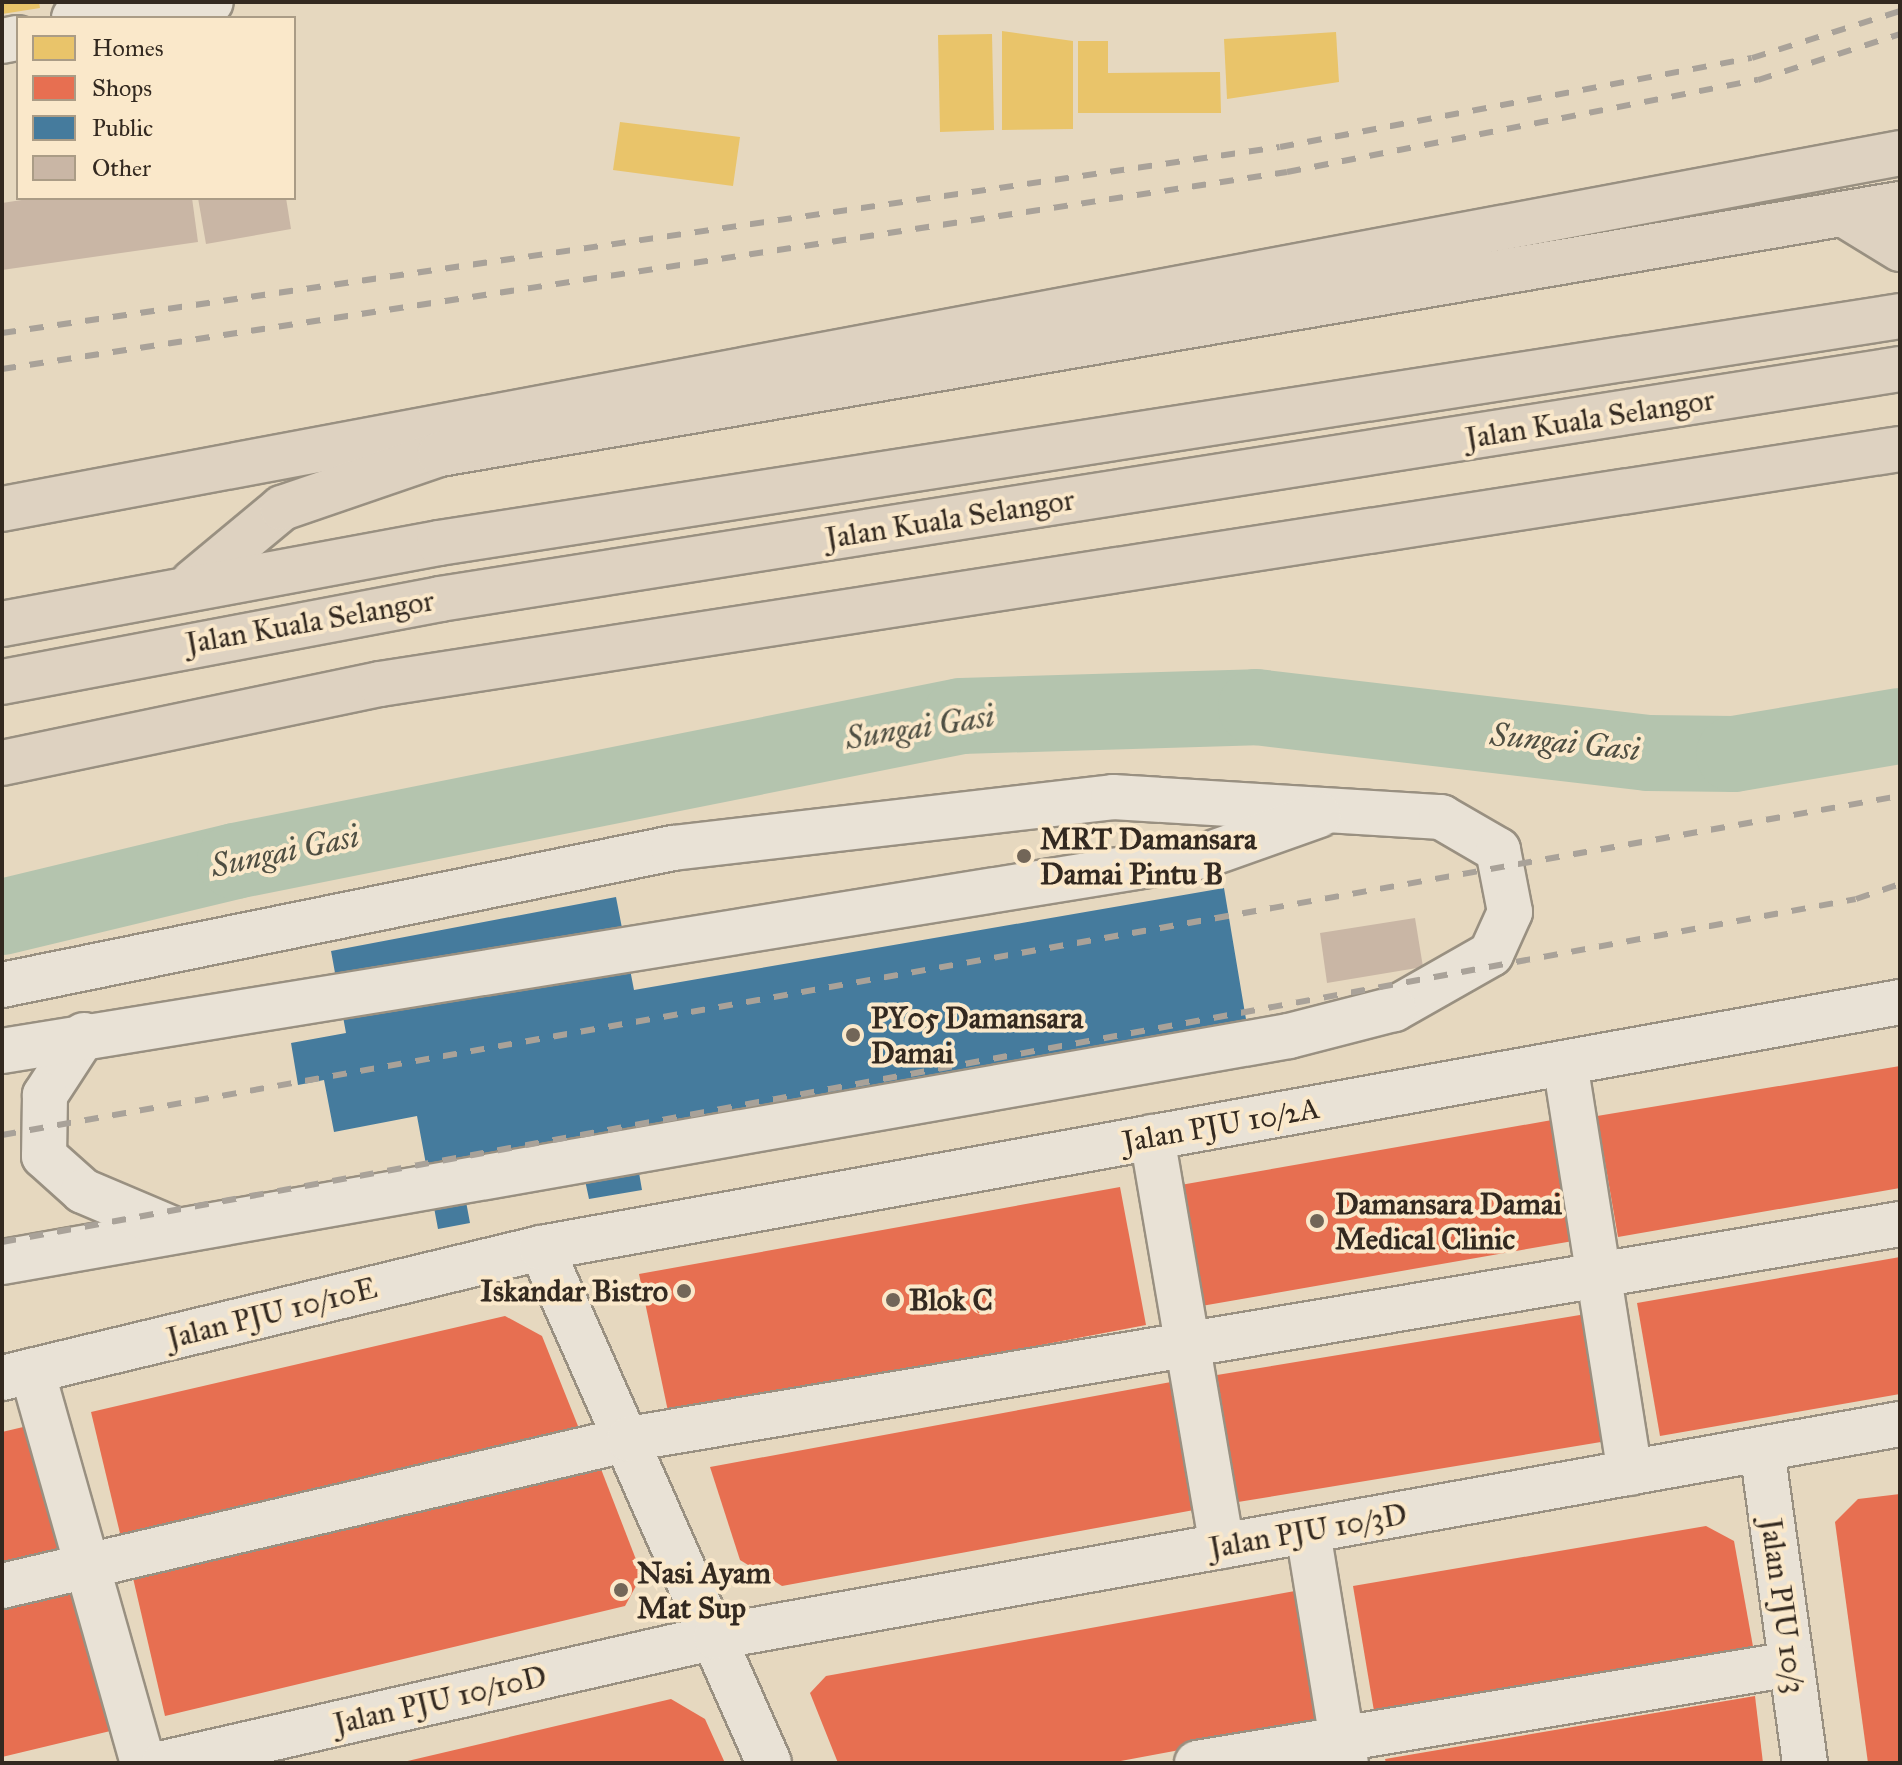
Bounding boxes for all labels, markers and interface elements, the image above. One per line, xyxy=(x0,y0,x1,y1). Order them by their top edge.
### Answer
legend xyxy=(16,16,296,200)
text: Homes xyxy=(92,33,164,63)
text: Shops xyxy=(92,73,152,103)
text: Public xyxy=(92,113,153,143)
text: Other xyxy=(92,153,151,183)
street label: Jalan Kuala Selangor xyxy=(1463,382,1717,456)
street label: Jalan Kuala Selangor xyxy=(823,482,1077,556)
street label: Jalan Kuala Selangor xyxy=(183,582,437,662)
water label: Sungai Gasi xyxy=(843,697,997,759)
water label: Sungai Gasi xyxy=(1488,716,1642,770)
water label: Sungai Gasi xyxy=(207,818,363,886)
place label: MRT Damansara Damai Pintu B xyxy=(1040,821,1257,892)
marker: MRT Damansara Damai Pintu B xyxy=(1015,847,1033,865)
place label: PY05 Damansara Damai xyxy=(871,1000,1083,1070)
marker: PY05 Damansara Damai xyxy=(842,1024,864,1046)
street label: Jalan PJU 10/2A xyxy=(1120,1090,1322,1160)
place label: Damansara Damai Medical Clinic xyxy=(1335,1186,1562,1256)
marker: Damansara Damai Medical Clinic xyxy=(1306,1210,1328,1232)
street label: Jalan PJU 10/10E xyxy=(163,1270,381,1356)
place label: Iskandar Bistro xyxy=(480,1273,668,1309)
marker: Iskandar Bistro xyxy=(675,1282,693,1300)
place label: Blok C xyxy=(909,1282,993,1318)
marker: Blok C xyxy=(884,1291,902,1309)
street label: Jalan PJU 10/3D xyxy=(1206,1496,1410,1566)
street label: Jalan PJU 10/3 xyxy=(1753,1516,1813,1696)
place label: Nasi Ayam Mat Sup xyxy=(637,1555,771,1626)
marker: Nasi Ayam Mat Sup xyxy=(612,1581,630,1599)
street label: Jalan PJU 10/10D xyxy=(330,1658,550,1742)

